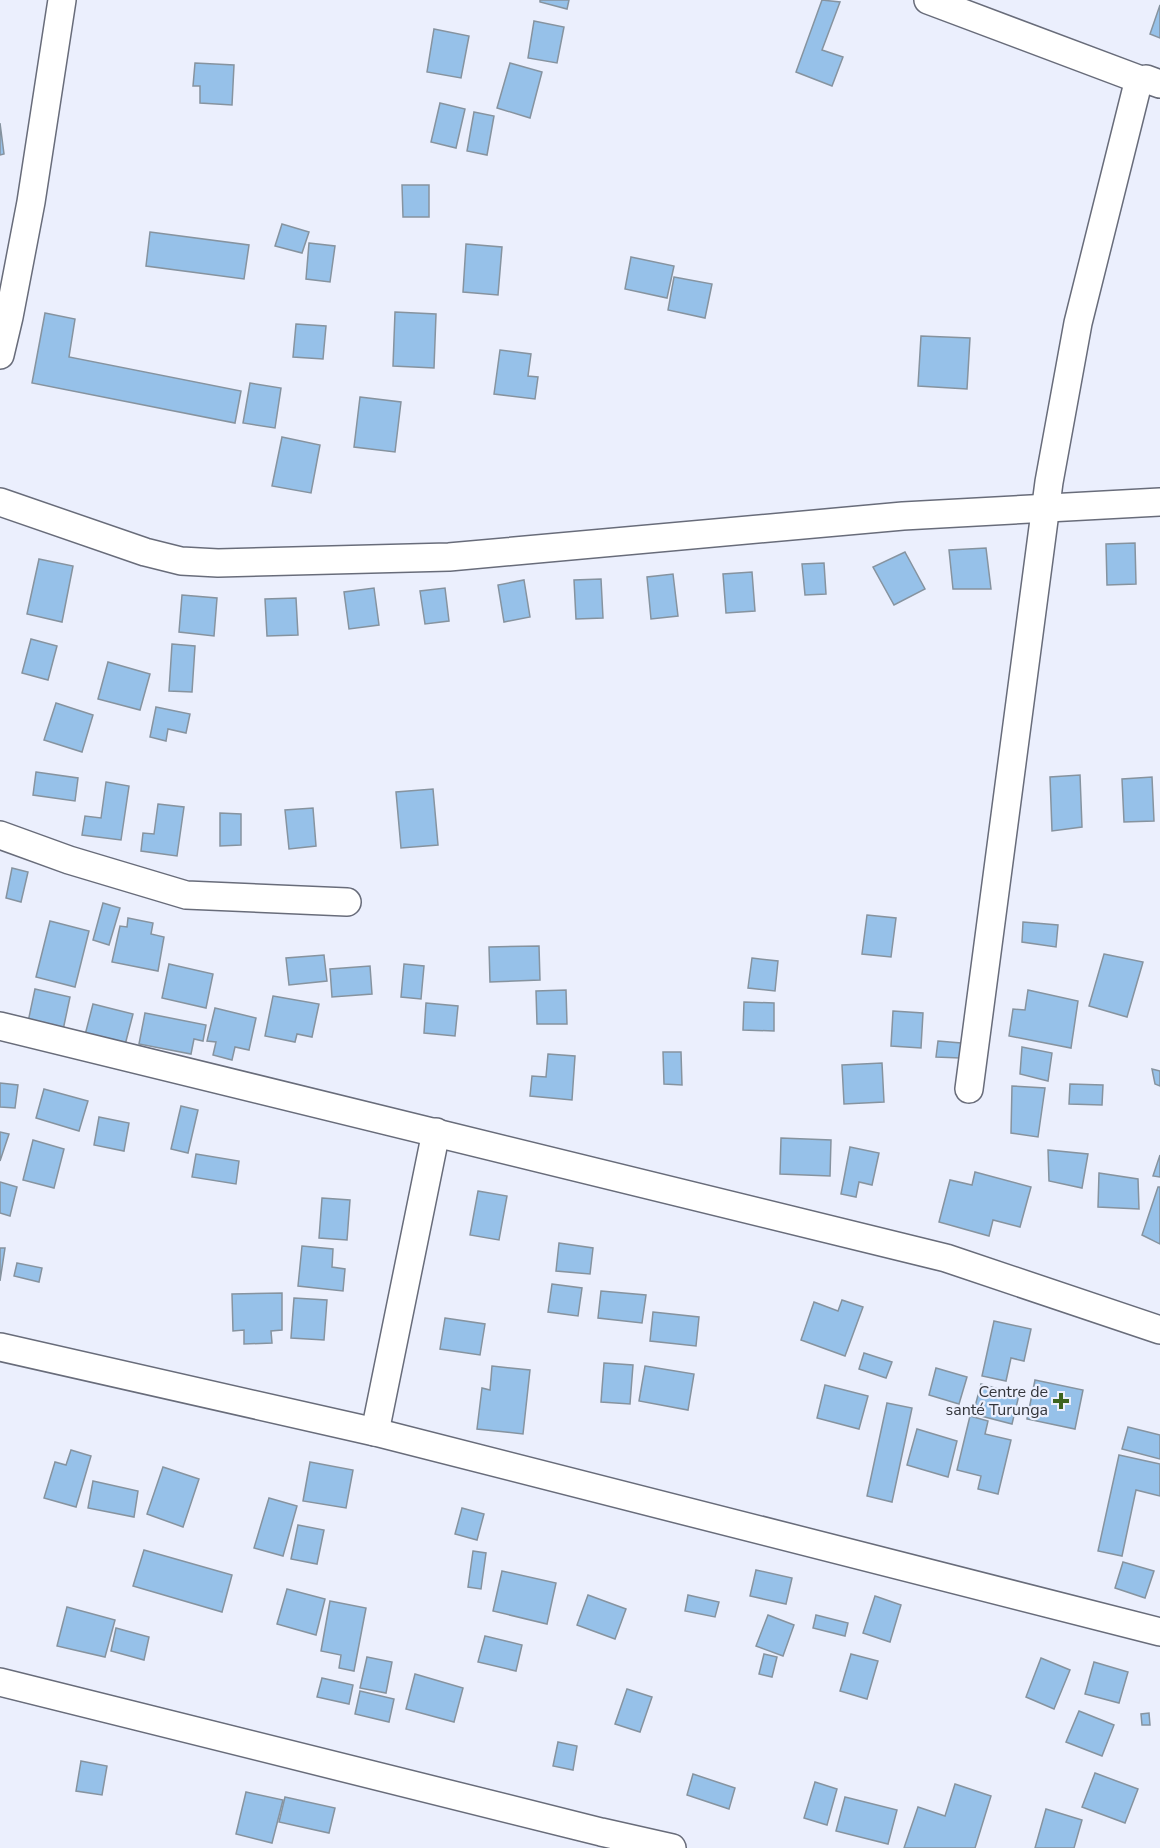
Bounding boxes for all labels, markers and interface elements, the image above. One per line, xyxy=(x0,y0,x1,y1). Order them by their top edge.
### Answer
place label: Centre de santé Turunga xyxy=(945,1381,1048,1421)
marker: Centre de santé Turunga xyxy=(1052,1392,1070,1410)

